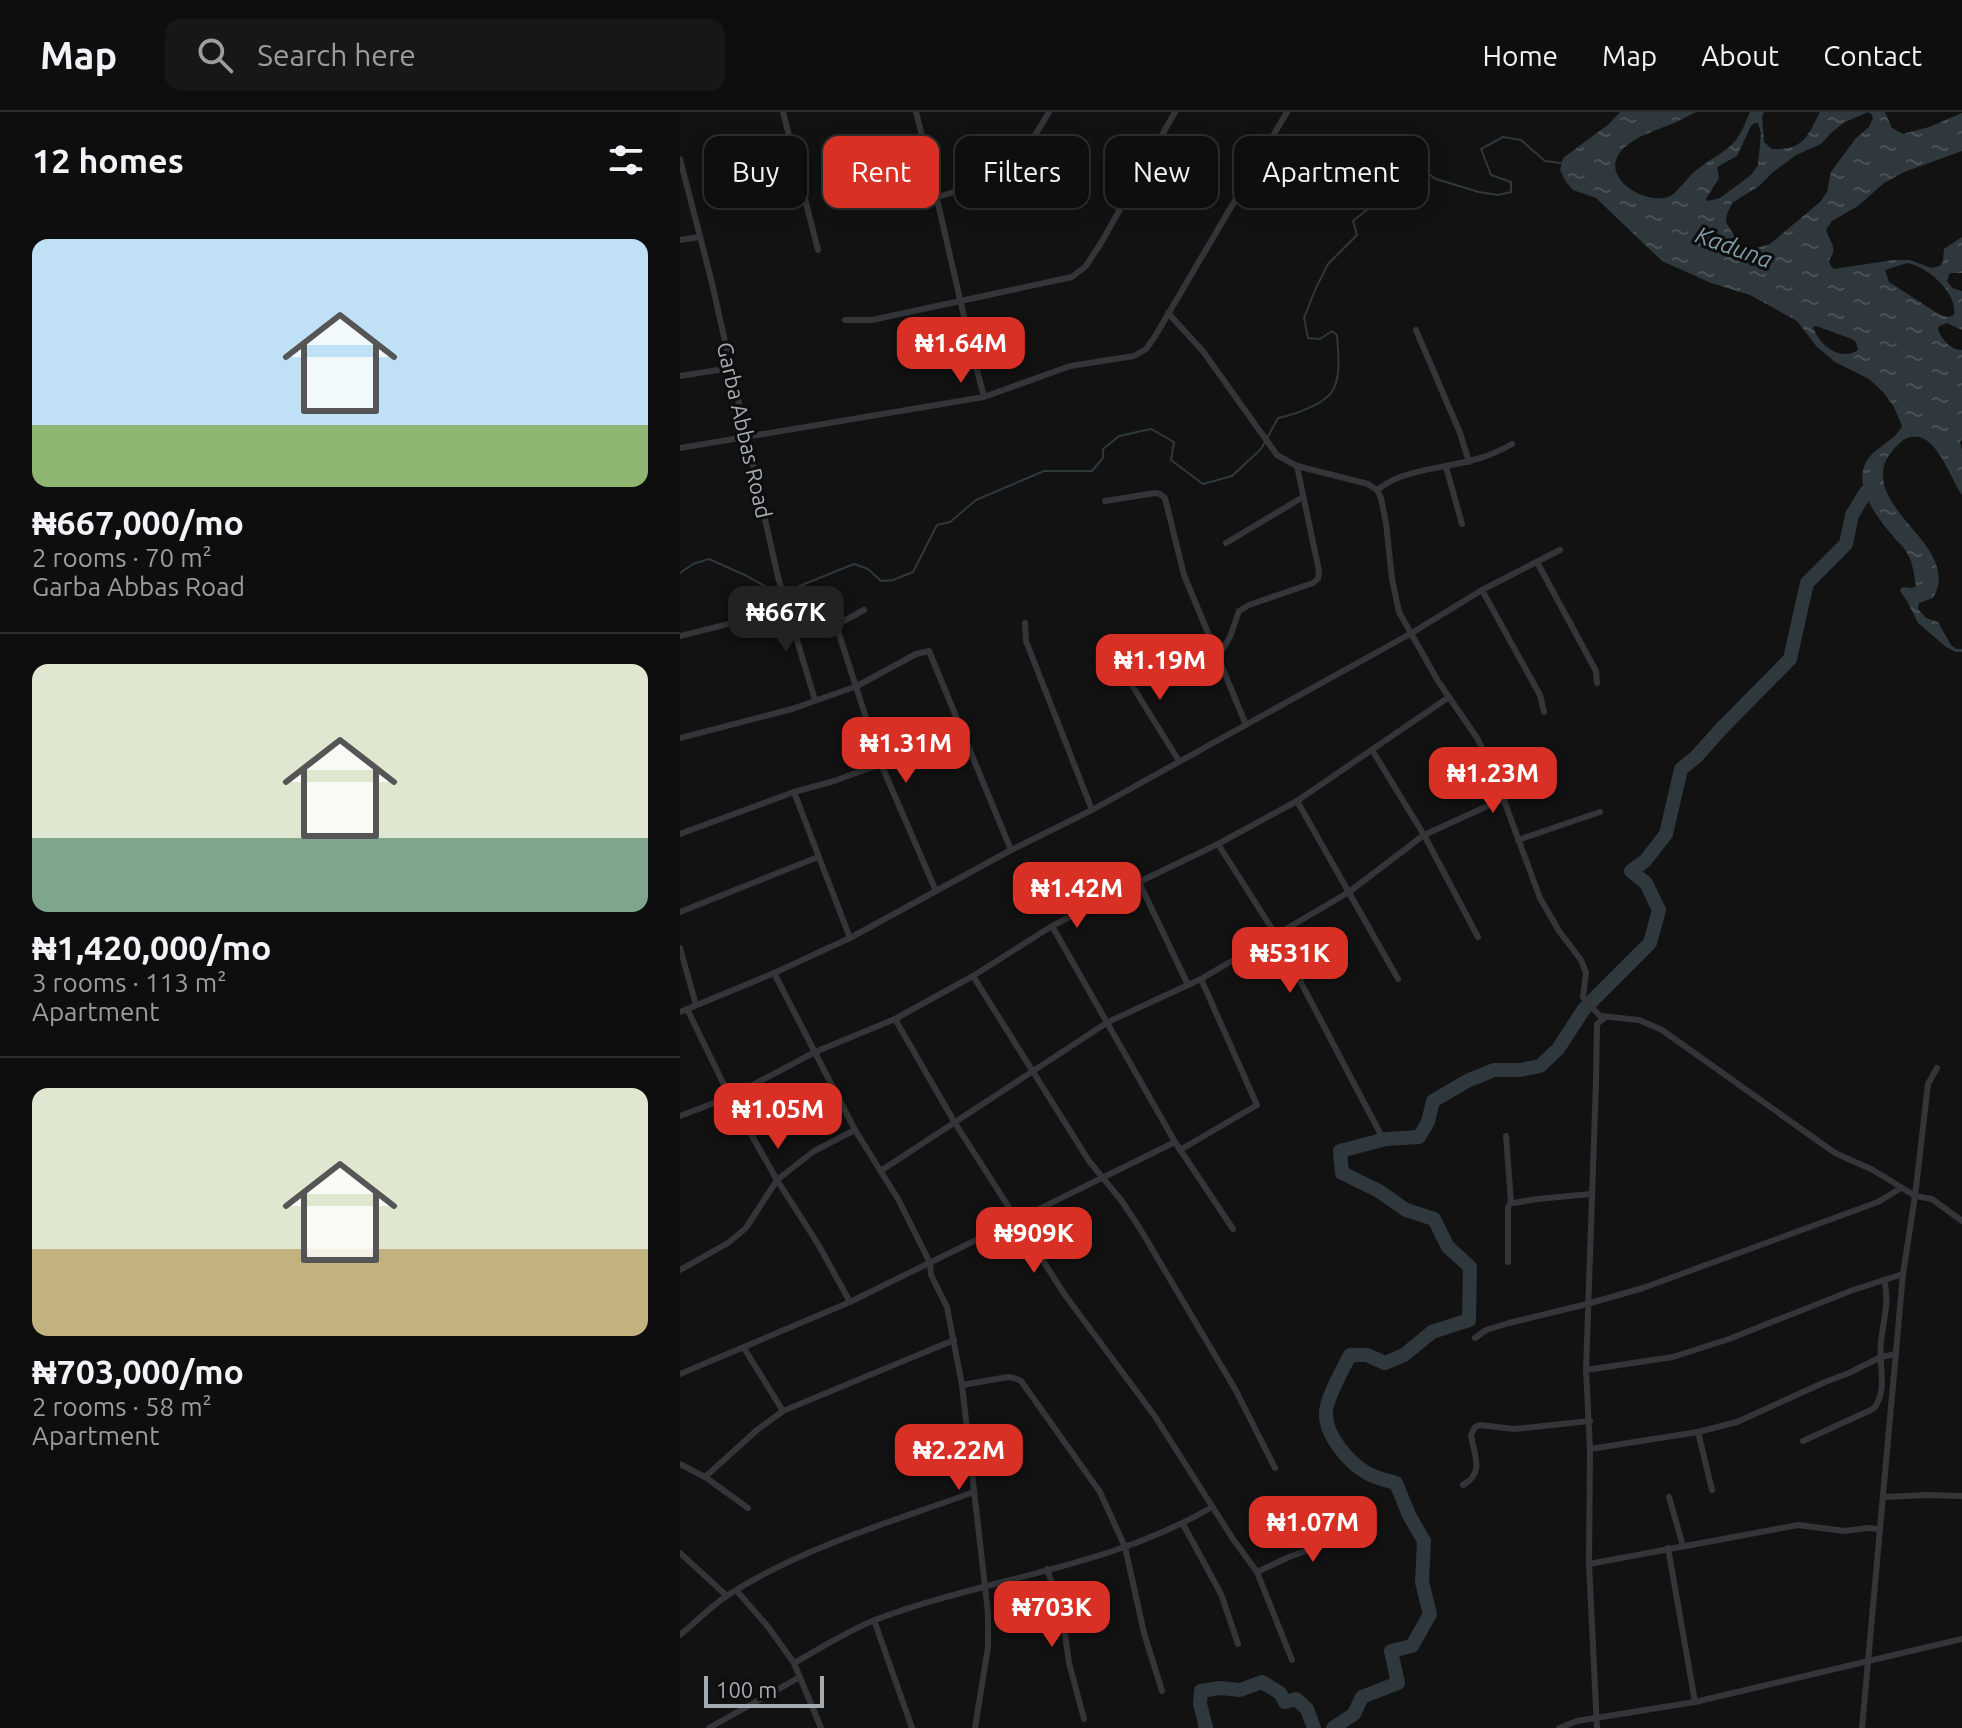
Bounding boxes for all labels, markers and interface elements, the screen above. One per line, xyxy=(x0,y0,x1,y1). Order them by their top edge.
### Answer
search box xyxy=(165,19,725,91)
icon: search xyxy=(193,33,237,77)
text: Map xyxy=(40,34,117,76)
text: Search here xyxy=(257,38,416,72)
text: Home xyxy=(1483,40,1558,71)
text: Map xyxy=(1602,40,1657,71)
text: About xyxy=(1701,40,1779,71)
text: Contact xyxy=(1823,40,1922,71)
chip: Buy xyxy=(704,136,807,208)
chip: Rent xyxy=(823,136,939,208)
chip: Filters xyxy=(955,136,1089,208)
chip: New xyxy=(1105,136,1218,208)
chip: Apartment xyxy=(1234,136,1428,208)
icon: filters xyxy=(604,138,648,182)
text: 12 homes xyxy=(32,141,184,179)
water label: Kaduna xyxy=(1692,221,1776,273)
icon: home xyxy=(268,291,412,435)
pin: ₦1.64M xyxy=(896,317,1026,385)
text: ₦1.64M xyxy=(915,328,1007,357)
street label: Garba Abbas Road xyxy=(713,339,777,521)
text: ₦667,000/mo xyxy=(32,503,244,541)
text: 2 rooms · 70 m² xyxy=(32,543,212,572)
text: Garba Abbas Road xyxy=(32,572,245,601)
pin: ₦667K xyxy=(730,586,842,654)
text: ₦667K xyxy=(746,597,826,626)
pin: ₦1.19M xyxy=(1095,634,1225,702)
text: ₦1.19M xyxy=(1114,645,1206,674)
icon: home xyxy=(268,716,412,860)
pin: ₦1.31M xyxy=(841,717,971,785)
text: ₦1.31M xyxy=(860,728,952,757)
pin: ₦1.23M xyxy=(1428,747,1558,815)
text: ₦1.23M xyxy=(1447,758,1539,787)
pin: ₦1.42M xyxy=(1012,862,1142,930)
text: ₦1.42M xyxy=(1031,873,1123,902)
pin: ₦531K xyxy=(1234,927,1346,995)
text: ₦1,420,000/mo xyxy=(32,928,272,966)
text: ₦531K xyxy=(1250,938,1330,967)
text: 3 rooms · 113 m² xyxy=(32,968,227,997)
text: Apartment xyxy=(32,997,159,1026)
pin: ₦1.05M xyxy=(713,1083,843,1151)
text: ₦1.05M xyxy=(732,1094,824,1123)
icon: home xyxy=(268,1140,412,1284)
pin: ₦909K xyxy=(978,1207,1090,1275)
text: ₦909K xyxy=(994,1218,1074,1247)
text: ₦703,000/mo xyxy=(32,1352,244,1390)
text: 2 rooms · 58 m² xyxy=(32,1392,212,1421)
text: Apartment xyxy=(32,1421,159,1450)
pin: ₦2.22M xyxy=(894,1424,1024,1492)
text: ₦2.22M xyxy=(913,1435,1005,1464)
pin: ₦1.07M xyxy=(1248,1496,1378,1564)
text: ₦1.07M xyxy=(1267,1507,1359,1536)
pin: ₦703K xyxy=(996,1581,1108,1649)
text: ₦703K xyxy=(1012,1592,1092,1621)
scale bar xyxy=(704,1672,824,1708)
text: 100 m xyxy=(716,1677,777,1702)

